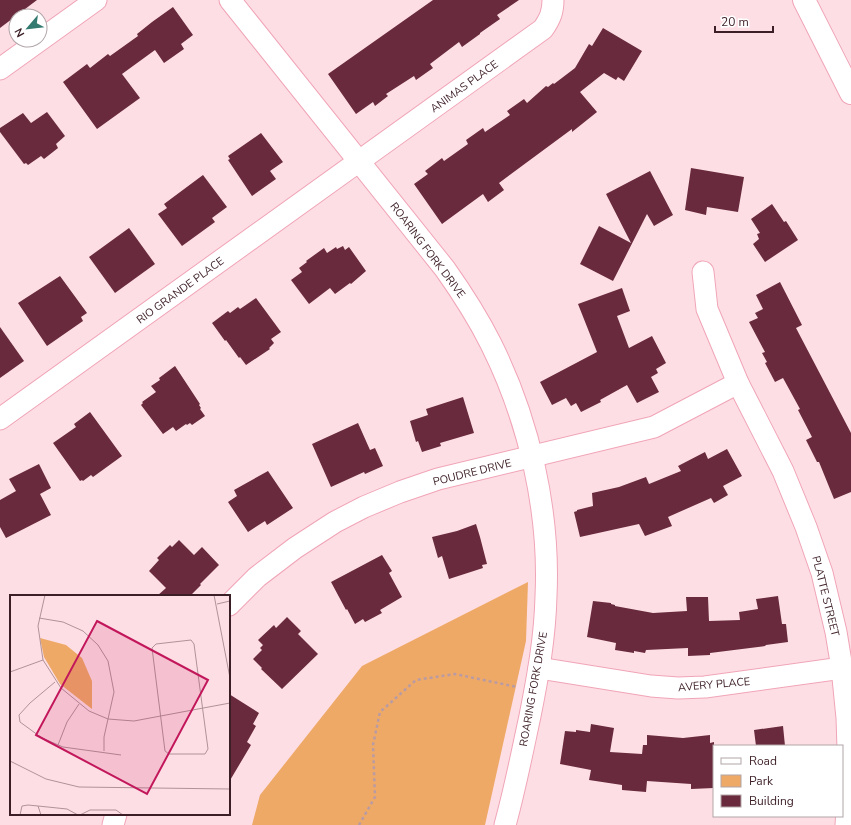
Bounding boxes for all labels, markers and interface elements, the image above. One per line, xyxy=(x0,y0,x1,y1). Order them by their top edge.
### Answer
north arrow xyxy=(8,8,48,48)
scale bar xyxy=(715,8,773,34)
text: 20 m xyxy=(721,14,749,30)
text: N xyxy=(11,25,28,40)
street label: ANIMAS PLACE xyxy=(427,57,501,116)
street label: ROARING FORK DRIVE xyxy=(387,199,469,301)
street label: RIO GRANDE PLACE xyxy=(134,254,227,327)
street label: POUDRE DRIVE xyxy=(431,455,513,489)
street label: PLATTE STREET xyxy=(808,554,843,638)
inset map xyxy=(10,595,230,815)
street label: ROARING FORK DRIVE xyxy=(516,630,551,748)
street label: AVERY PLACE xyxy=(677,674,751,695)
legend xyxy=(713,745,843,817)
text: Road xyxy=(749,753,777,769)
text: Park xyxy=(749,773,774,789)
text: Building xyxy=(749,793,794,809)

